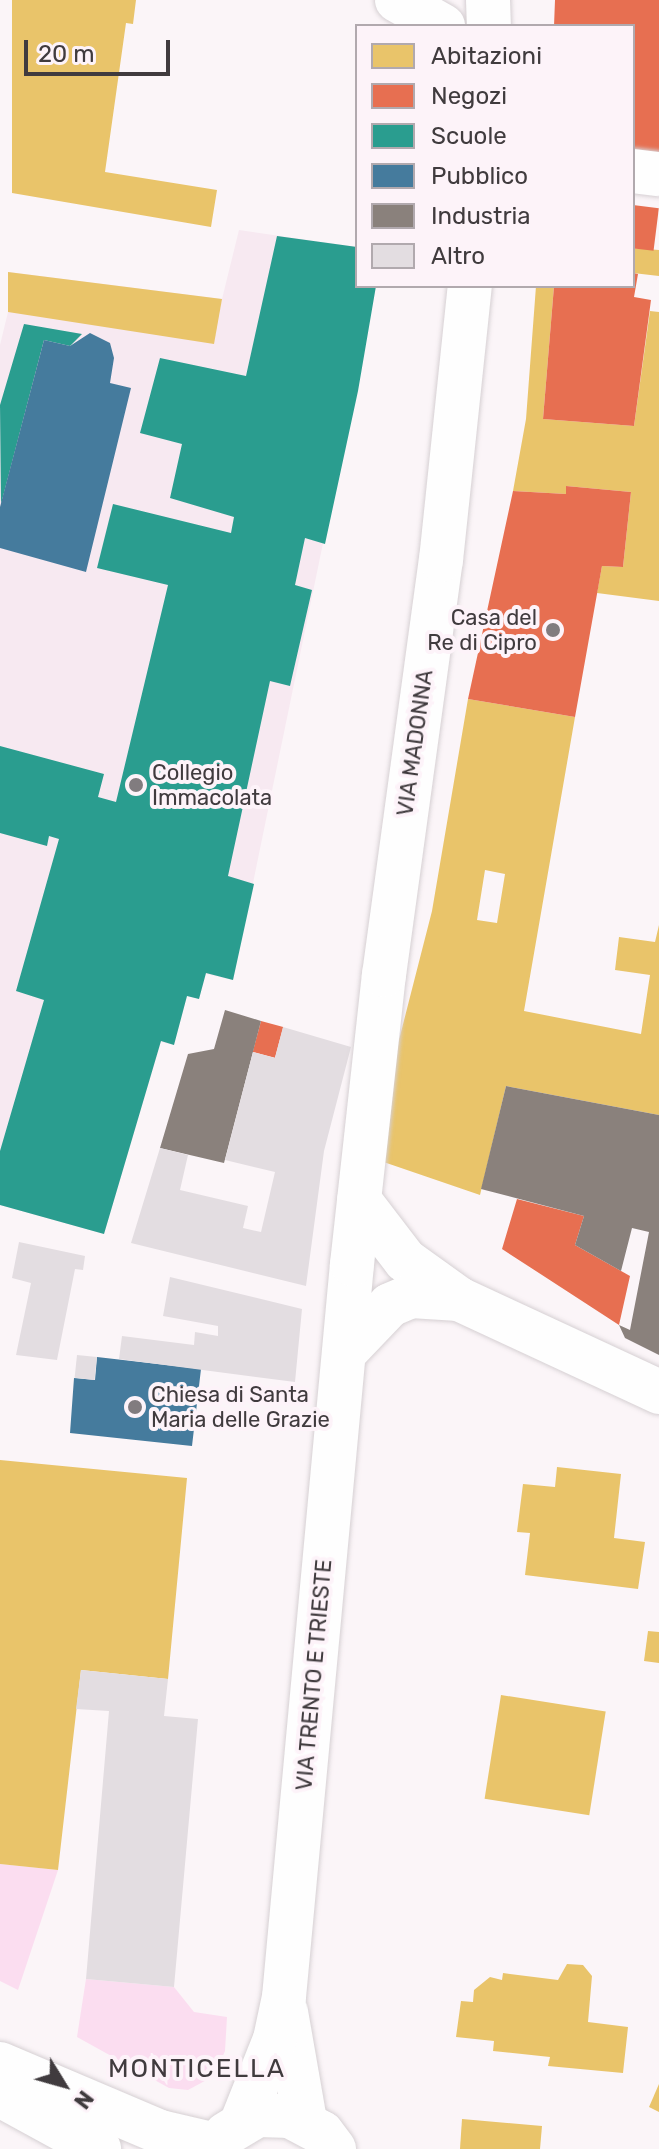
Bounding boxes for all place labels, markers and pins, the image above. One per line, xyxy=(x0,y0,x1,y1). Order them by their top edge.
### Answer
place label: Casa del Re di Cipro xyxy=(427,604,537,656)
marker: Casa del Re di Cipro xyxy=(544,621,562,639)
place label: Collegio Immacolata xyxy=(152,759,272,810)
marker: Collegio Immacolata xyxy=(127,776,145,794)
place label: Chiesa di Santa Maria delle Grazie xyxy=(151,1381,330,1432)
marker: Chiesa di Santa Maria delle Grazie xyxy=(126,1398,144,1416)

